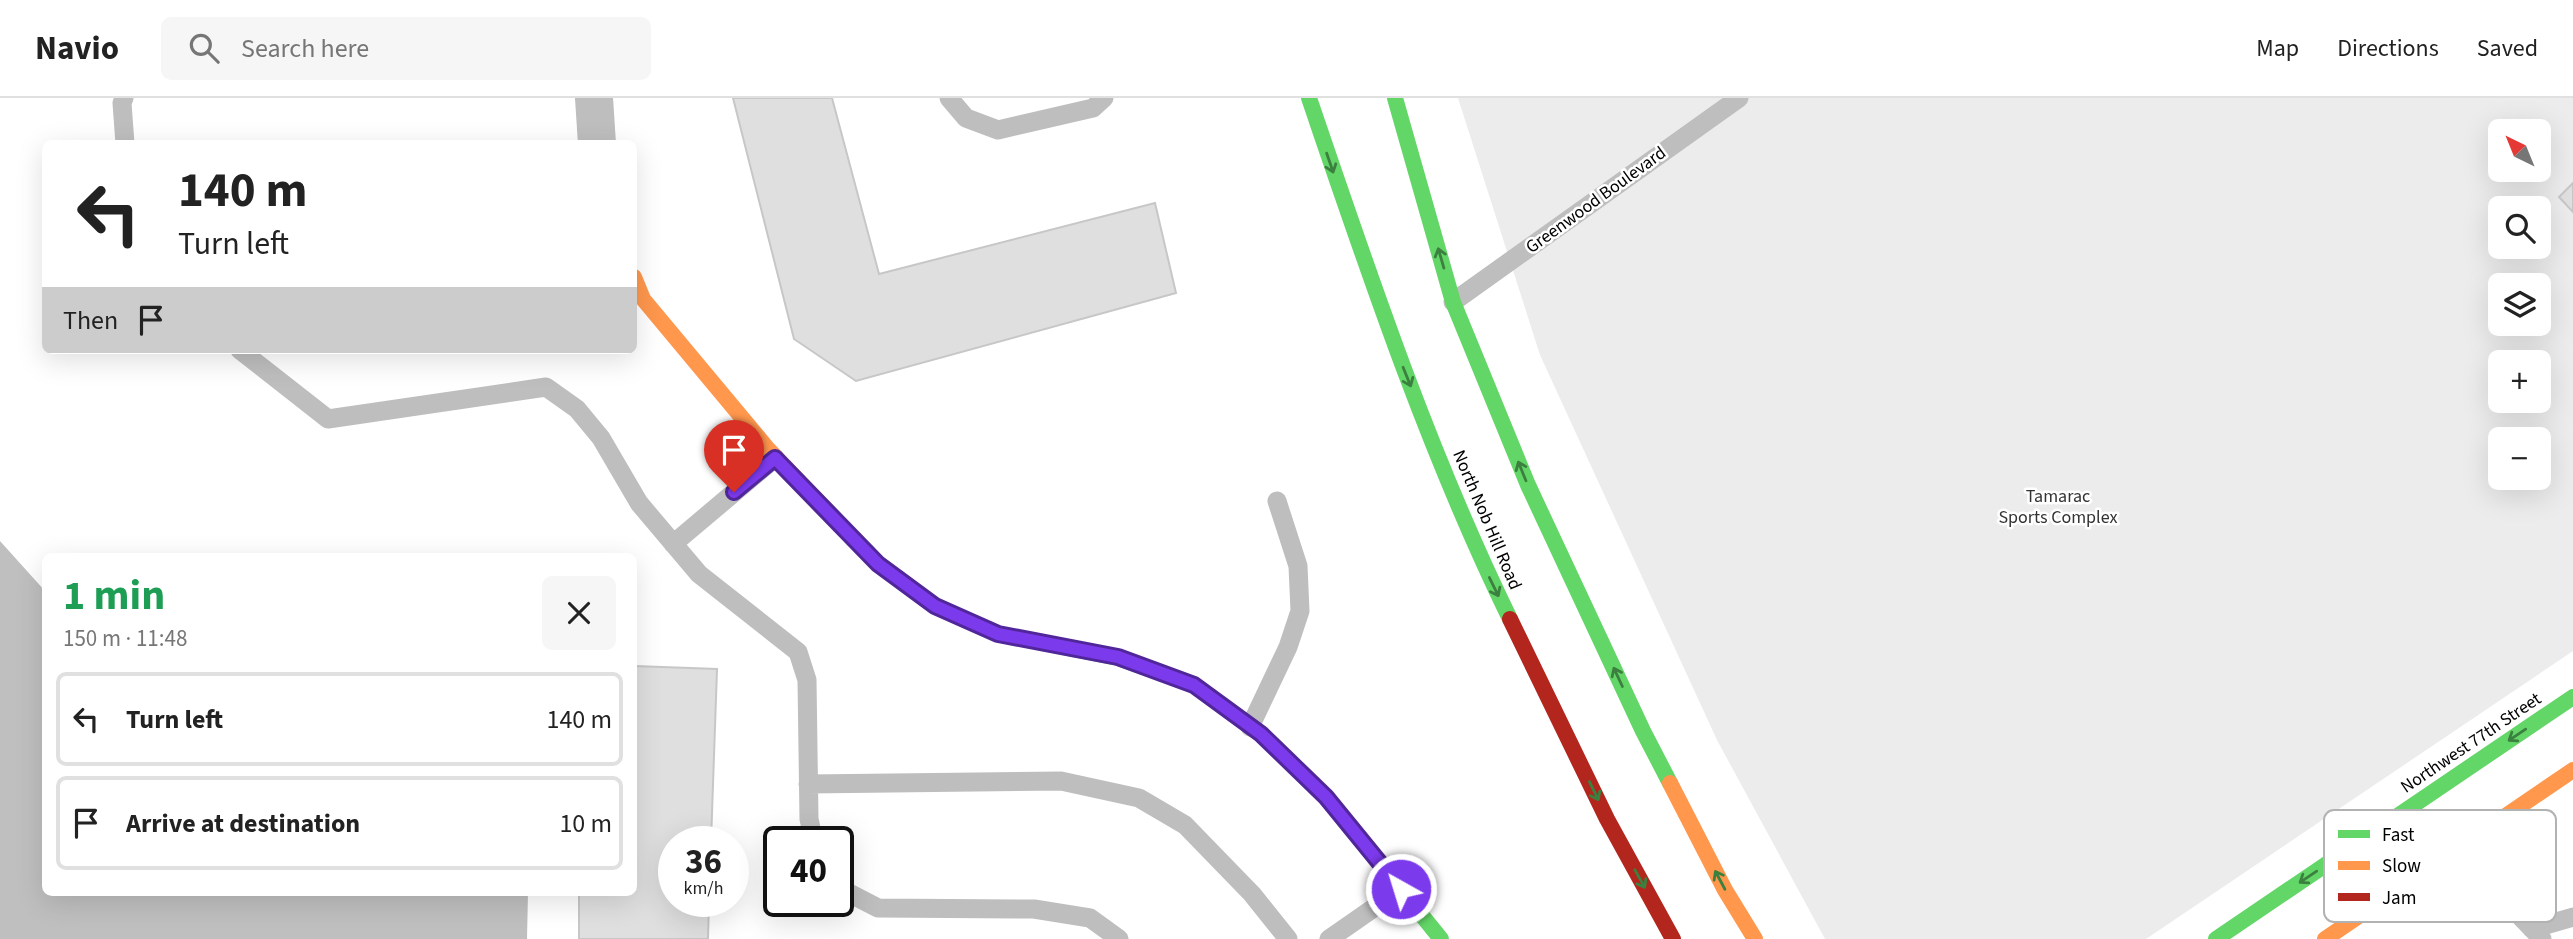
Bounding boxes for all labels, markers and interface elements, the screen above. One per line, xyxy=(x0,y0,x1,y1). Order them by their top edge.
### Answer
search box xyxy=(161,17,651,80)
text: Navio xyxy=(35,25,119,72)
icon: search xyxy=(185,29,223,67)
text: Search here xyxy=(241,30,369,67)
text: Map xyxy=(2256,31,2299,66)
text: Directions xyxy=(2337,31,2439,66)
text: Saved xyxy=(2477,31,2538,66)
north arrow xyxy=(2488,119,2552,182)
map controls xyxy=(2488,119,2551,490)
street label: Greenwood Boulevard xyxy=(1521,141,1671,259)
one-way arrow xyxy=(1325,151,1337,173)
text: 140 m xyxy=(178,156,307,226)
icon: left xyxy=(63,168,154,259)
button: search xyxy=(2488,196,2551,259)
text: Turn left xyxy=(178,221,289,267)
one-way arrow xyxy=(1433,248,1446,270)
button: layers xyxy=(2488,273,2551,336)
icon: arrive xyxy=(132,301,170,339)
text: Then xyxy=(63,302,118,339)
button: + xyxy=(2488,350,2551,413)
one-way arrow xyxy=(1401,366,1414,387)
pin xyxy=(704,420,764,492)
button: − xyxy=(2488,427,2551,490)
icon: arrive xyxy=(715,431,753,469)
street label: North Nob Hill Road xyxy=(1446,446,1528,594)
one-way arrow xyxy=(1515,460,1528,482)
park label: Tamarac Sports Complex xyxy=(1998,484,2118,530)
text: 1 min xyxy=(63,566,165,626)
button: close xyxy=(542,576,616,650)
one-way arrow xyxy=(1488,576,1501,597)
text: 150 m · 11:48 xyxy=(63,622,187,655)
one-way arrow xyxy=(1611,667,1624,688)
street label: Northwest 77th Street xyxy=(2396,687,2546,799)
icon: left xyxy=(67,700,105,738)
text: Turn left xyxy=(126,701,223,738)
text: 140 m xyxy=(546,701,612,738)
one-way arrow xyxy=(2507,728,2527,742)
one-way arrow xyxy=(1587,780,1601,801)
icon: arrive xyxy=(67,804,105,842)
text: Arrive at destination xyxy=(126,805,360,842)
text: 10 m xyxy=(559,805,612,842)
legend xyxy=(2324,810,2556,922)
text: Fast xyxy=(2382,822,2415,849)
speed limit sign: 40 xyxy=(763,826,854,917)
text: 36 xyxy=(685,837,722,887)
position arrow xyxy=(1364,852,1438,926)
text: Slow xyxy=(2382,853,2421,880)
one-way arrow xyxy=(1634,868,1647,889)
one-way arrow xyxy=(1713,870,1727,891)
one-way arrow xyxy=(2299,870,2318,884)
text: km/h xyxy=(684,876,723,901)
text: Jam xyxy=(2382,885,2416,912)

